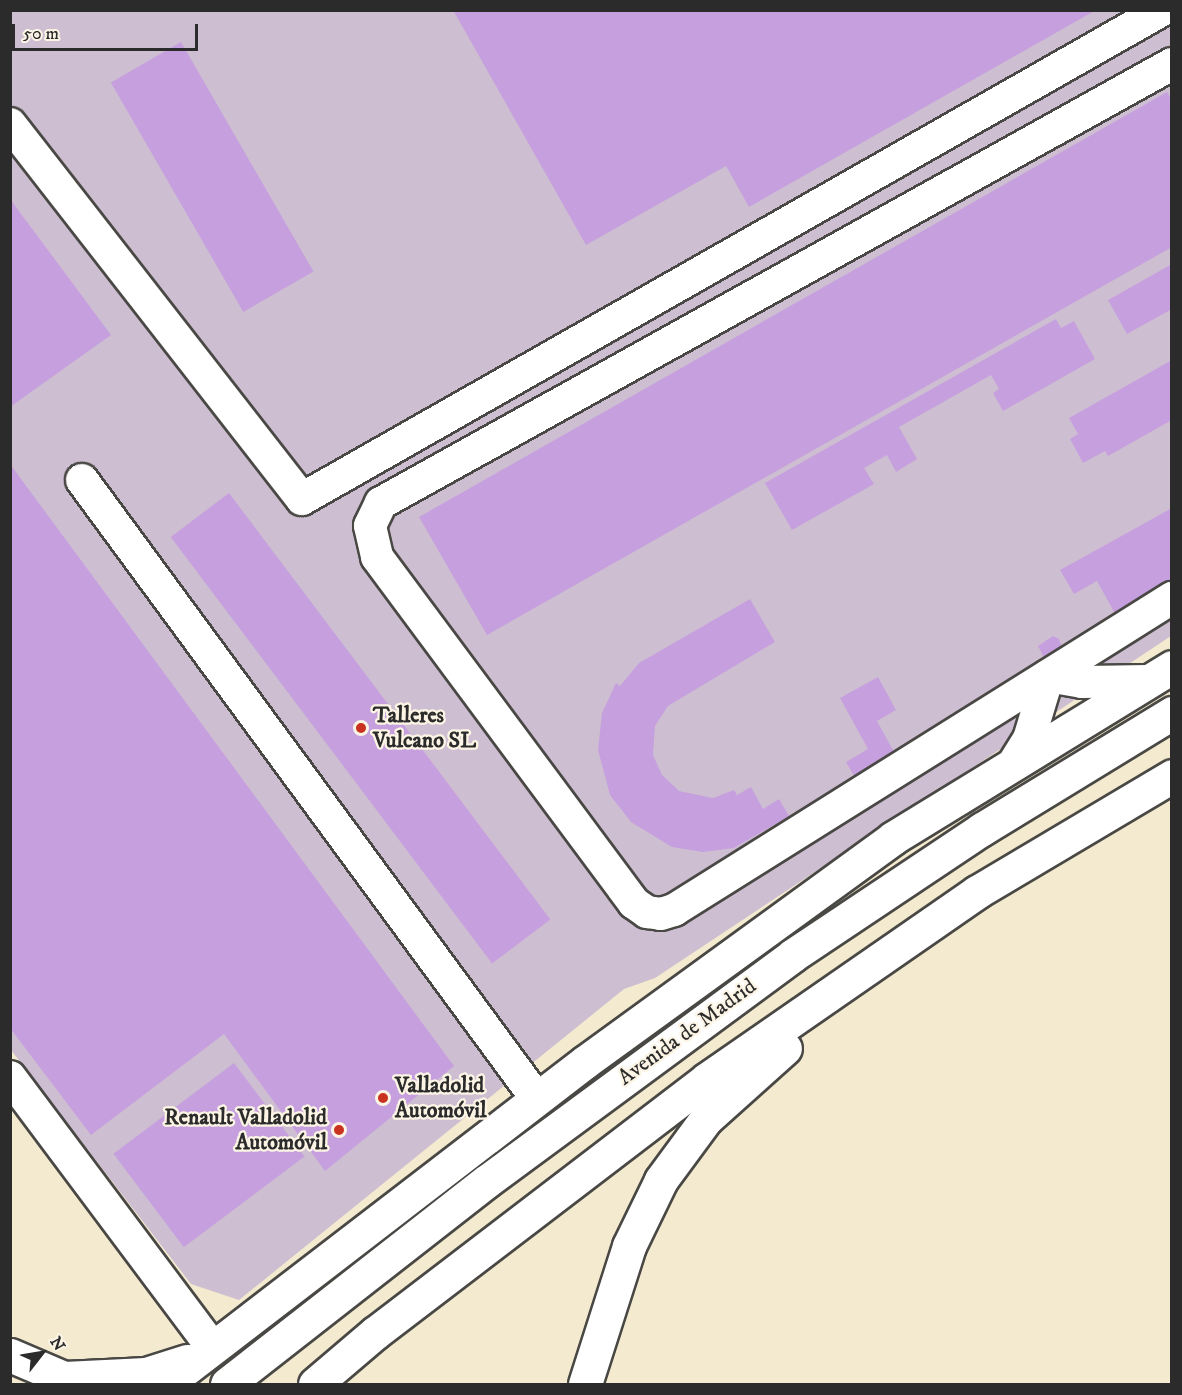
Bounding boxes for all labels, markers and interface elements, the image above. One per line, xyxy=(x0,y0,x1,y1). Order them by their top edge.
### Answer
scale bar xyxy=(15,12,201,50)
text: 50 m xyxy=(23,23,59,45)
place label: Talleres Vulcano SL xyxy=(373,702,476,754)
marker: Talleres Vulcano SL xyxy=(354,721,368,735)
street label: Avenida de Madrid xyxy=(613,973,761,1091)
place label: Valladolid Automóvil xyxy=(395,1072,487,1124)
marker: Valladolid Automóvil xyxy=(376,1091,390,1105)
place label: Renault Valladolid Automóvil xyxy=(164,1104,327,1156)
marker: Renault Valladolid Automóvil xyxy=(332,1123,346,1137)
north arrow xyxy=(12,1323,72,1383)
text: N xyxy=(45,1333,69,1355)

